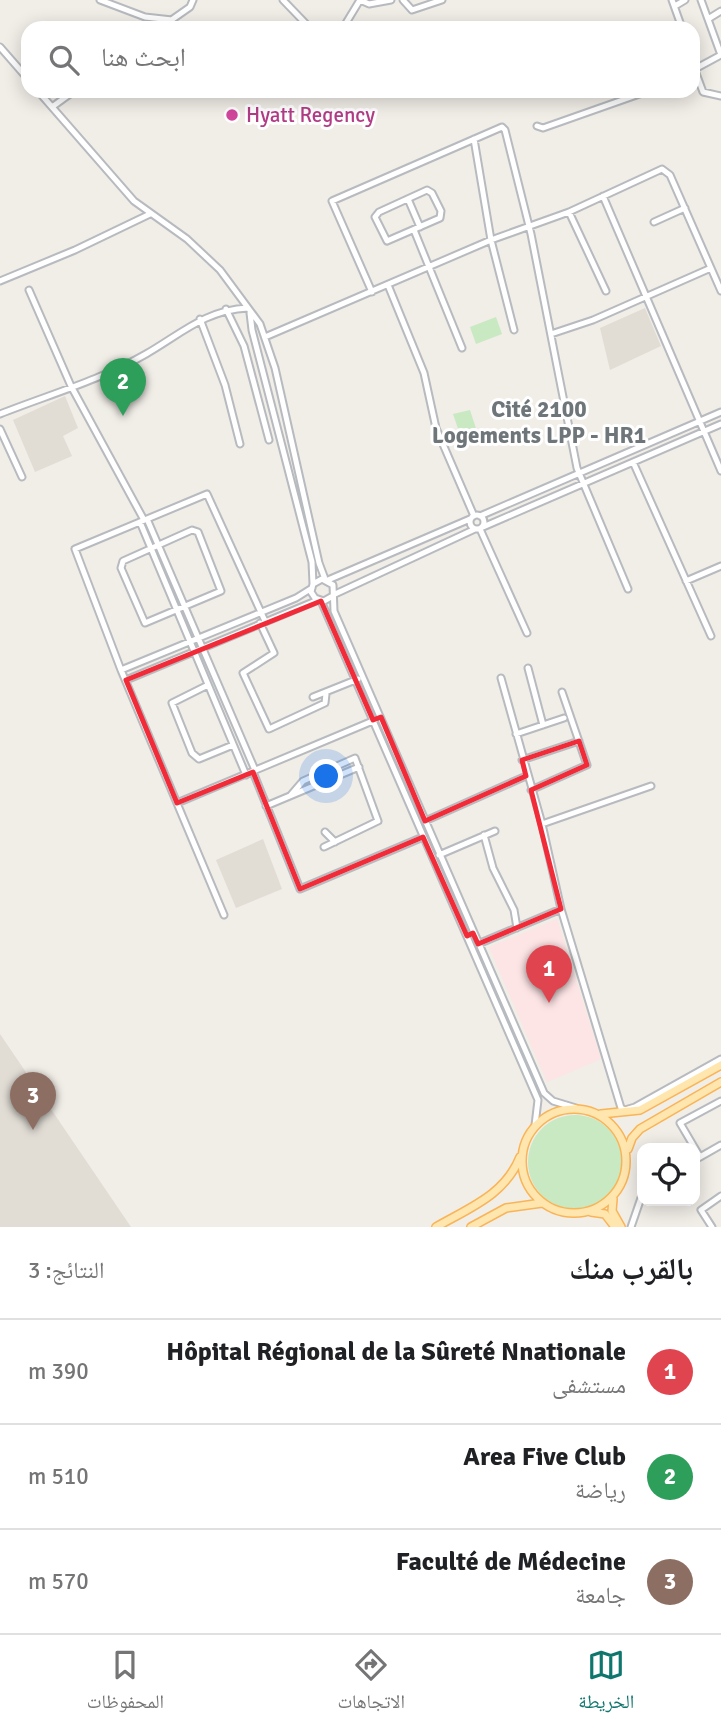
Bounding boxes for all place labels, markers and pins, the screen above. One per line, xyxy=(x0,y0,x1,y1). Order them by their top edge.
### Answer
place label: Hyatt Regency xyxy=(246,102,375,128)
marker: Hyatt Regency xyxy=(224,107,240,123)
pin: 2 xyxy=(100,358,146,416)
pin: 1 xyxy=(526,945,572,1003)
pin: 3 xyxy=(10,1072,56,1130)

